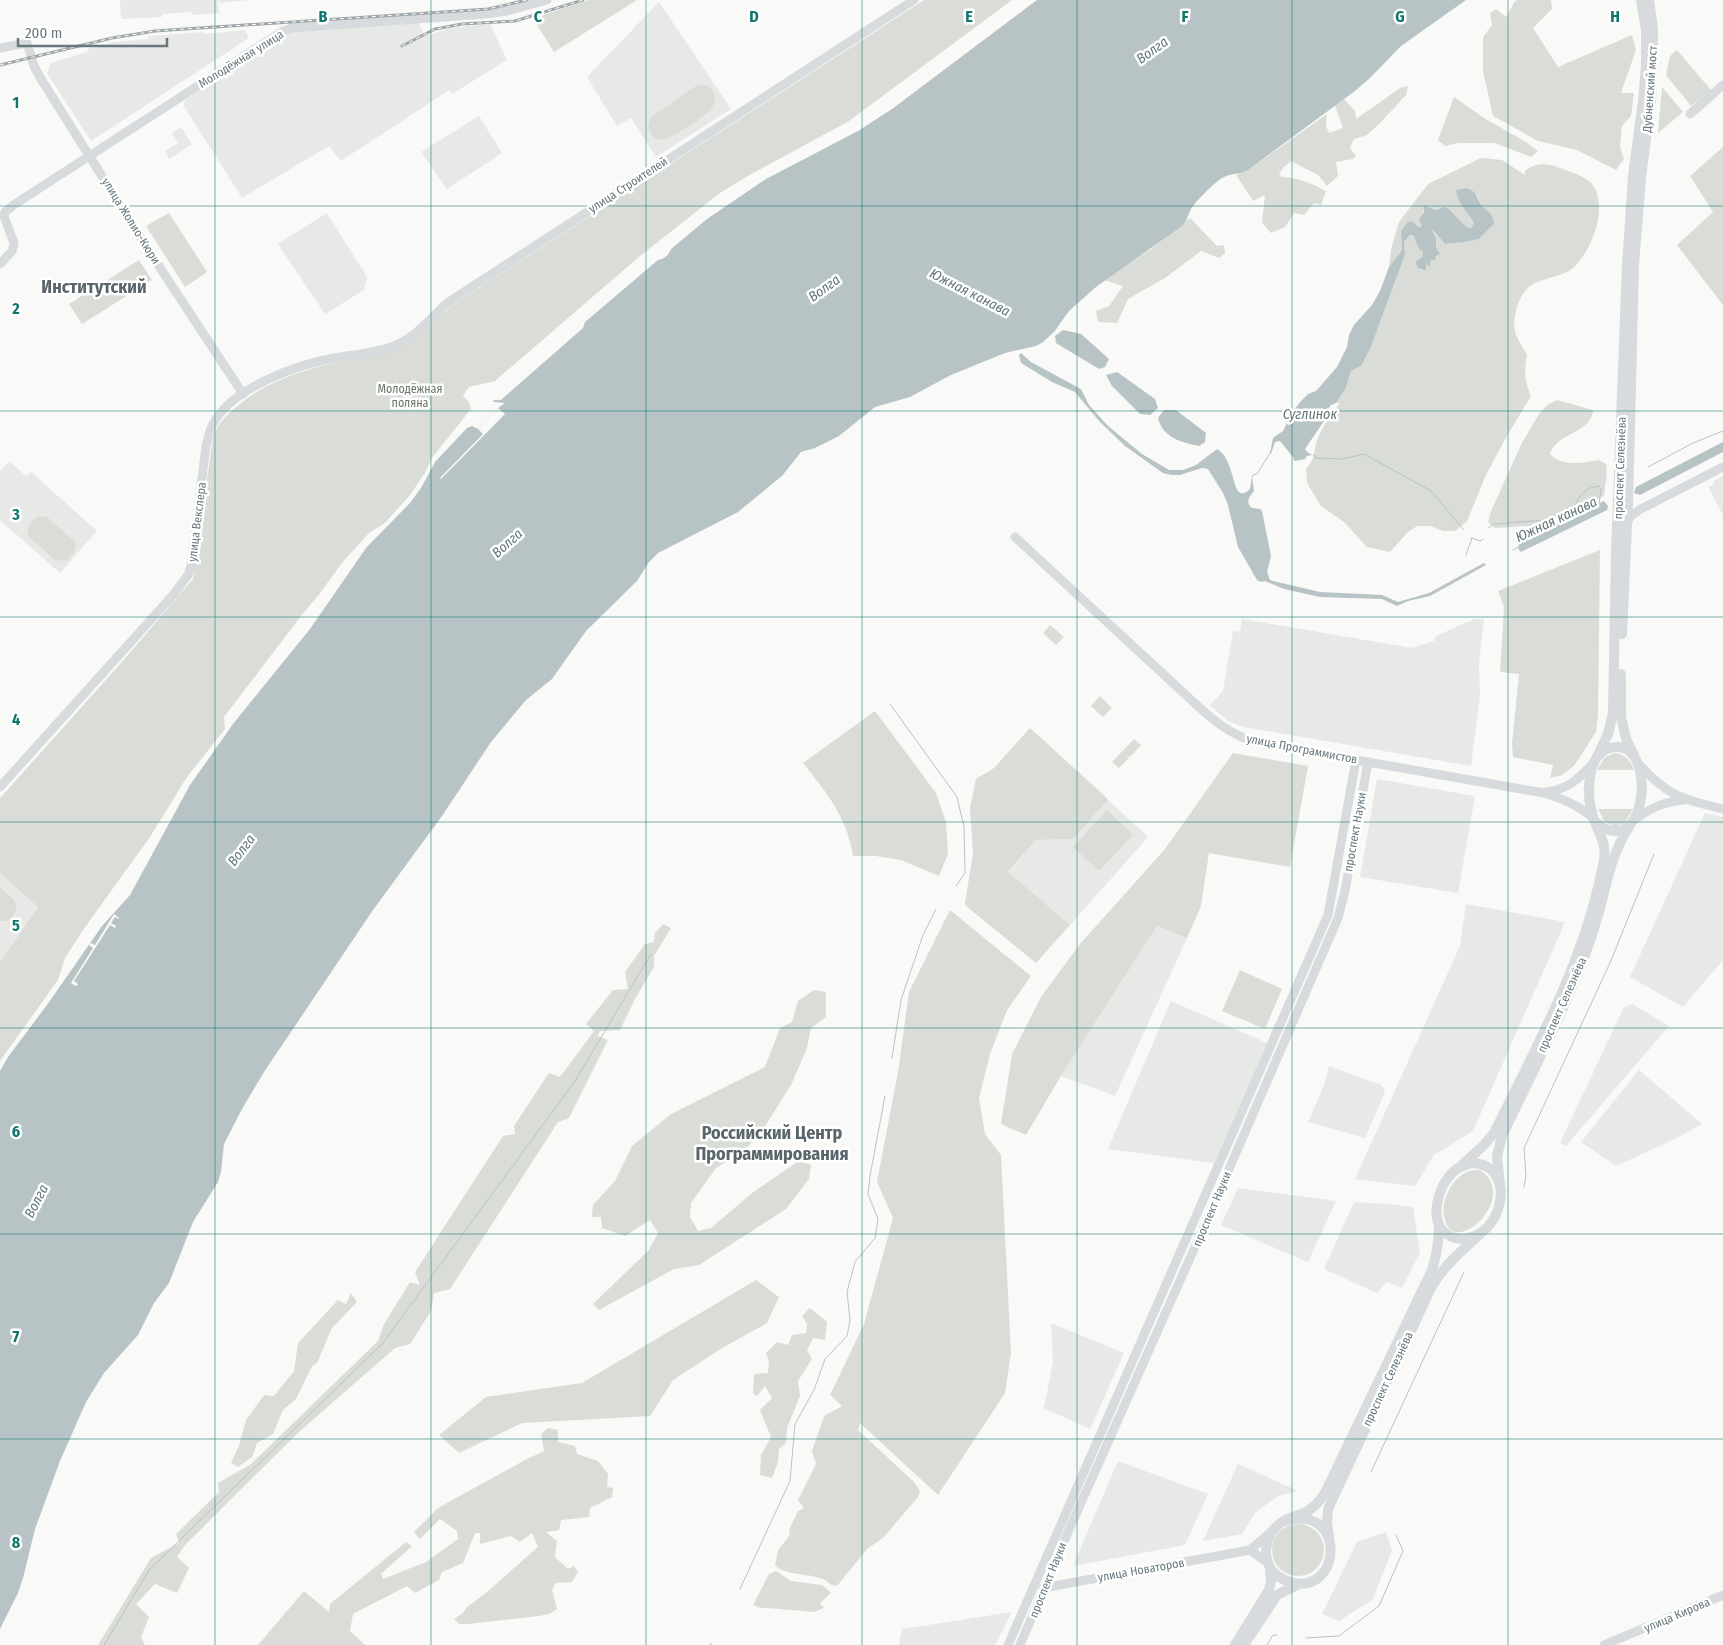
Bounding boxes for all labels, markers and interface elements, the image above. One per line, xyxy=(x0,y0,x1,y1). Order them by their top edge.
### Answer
text: B xyxy=(319,7,328,26)
text: C xyxy=(534,7,543,26)
text: D xyxy=(749,7,759,26)
text: E xyxy=(965,7,973,26)
text: F xyxy=(1181,7,1189,26)
text: G xyxy=(1395,7,1405,26)
text: H xyxy=(1610,7,1620,26)
scale bar xyxy=(18,15,166,47)
text: 200 m xyxy=(25,24,62,42)
street label: Молодёжная улица xyxy=(196,27,286,91)
water label: Волга xyxy=(1133,33,1172,68)
street label: Дубненский мост xyxy=(1640,45,1660,134)
text: 1 xyxy=(13,93,19,112)
street label: улица Строителей xyxy=(586,154,670,216)
street label: улица Жолио-Кюри xyxy=(99,175,163,267)
water label: Южная канава xyxy=(927,265,1013,320)
water label: Волга xyxy=(805,271,844,306)
district label: Институтский xyxy=(41,276,147,298)
text: 2 xyxy=(11,299,20,318)
park label: Молодёжная поляна xyxy=(378,382,442,410)
water label: Суглинок xyxy=(1283,406,1337,423)
street label: проспект Селезнёва xyxy=(1611,416,1629,520)
street label: улица Векслера xyxy=(185,481,209,563)
water label: Южная канава xyxy=(1513,493,1600,546)
text: 3 xyxy=(11,505,20,524)
water label: Волга xyxy=(489,525,526,561)
text: 4 xyxy=(12,710,20,729)
street label: улица Программистов xyxy=(1245,731,1359,767)
street label: проспект Науки xyxy=(1341,791,1369,873)
water label: Волга xyxy=(224,831,259,869)
text: 5 xyxy=(12,916,20,935)
street label: проспект Селезнёва xyxy=(1535,955,1589,1055)
text: 6 xyxy=(12,1122,20,1141)
district label: Российский Центр Программирования xyxy=(695,1122,849,1165)
street label: проспект Науки xyxy=(1190,1169,1234,1249)
water label: Волга xyxy=(21,1182,52,1221)
text: 7 xyxy=(13,1327,20,1346)
street label: проспект Селезнёва xyxy=(1360,1329,1416,1429)
text: 8 xyxy=(12,1533,21,1552)
street label: проспект Науки xyxy=(1026,1540,1070,1620)
street label: улица Новаторов xyxy=(1097,1555,1185,1585)
street label: улица Кирова xyxy=(1642,1595,1712,1635)

